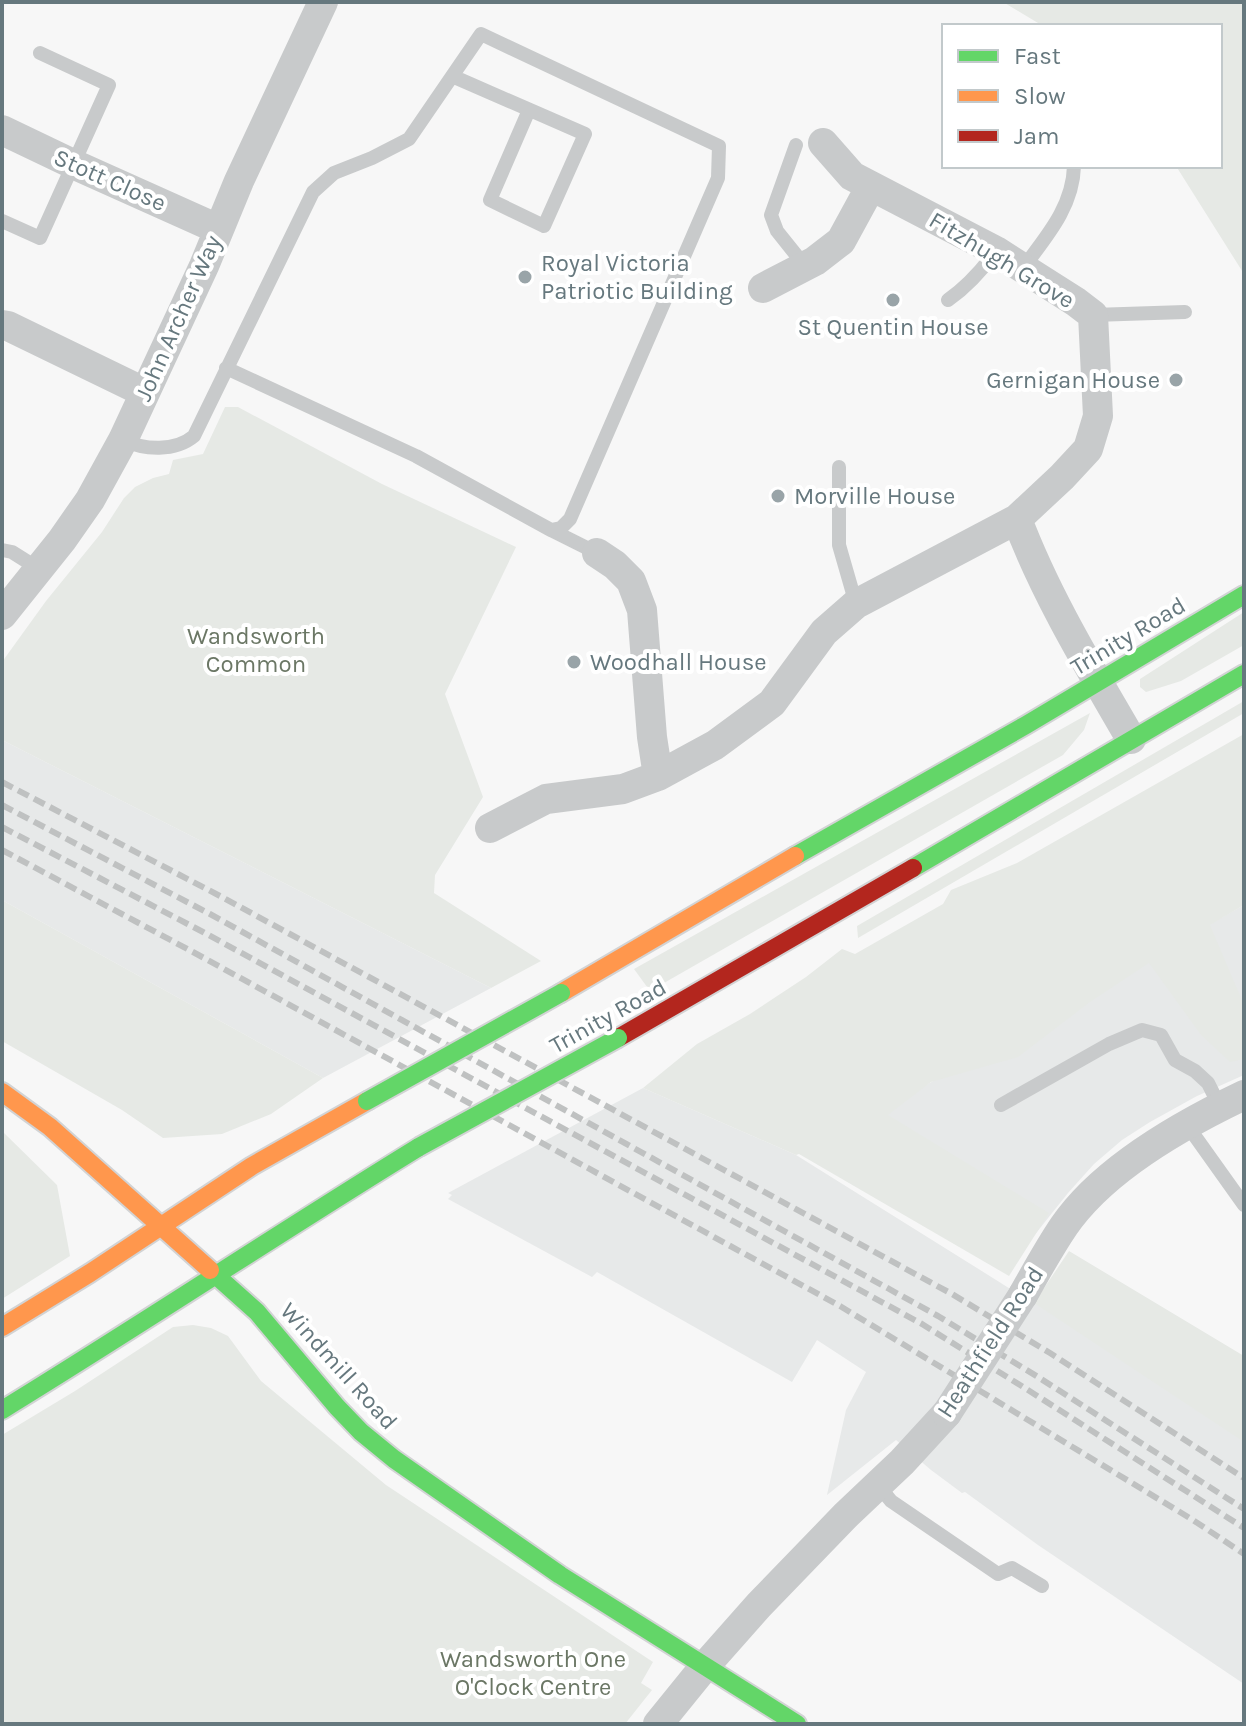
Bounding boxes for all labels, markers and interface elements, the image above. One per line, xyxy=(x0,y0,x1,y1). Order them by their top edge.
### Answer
legend xyxy=(942,24,1222,168)
text: Fast xyxy=(1014,42,1061,70)
text: Slow xyxy=(1014,82,1066,110)
text: Jam xyxy=(1014,122,1059,150)
street label: Stott Close xyxy=(50,143,170,217)
street label: Fitzhugh Grove xyxy=(924,206,1080,314)
street label: John Archer Way xyxy=(129,231,227,405)
place label: Royal Victoria Patriotic Building xyxy=(541,249,733,305)
marker: Royal Victoria Patriotic Building xyxy=(516,268,534,286)
marker: St Quentin House xyxy=(884,291,902,309)
place label: St Quentin House xyxy=(797,313,989,341)
place label: Gernigan House xyxy=(986,366,1160,394)
marker: Gernigan House xyxy=(1167,371,1185,389)
place label: Morville House xyxy=(794,482,955,510)
marker: Morville House xyxy=(769,487,787,505)
street label: Trinity Road xyxy=(1066,591,1190,681)
park label: Wandsworth Common xyxy=(187,622,325,678)
place label: Woodhall House xyxy=(590,648,767,676)
marker: Woodhall House xyxy=(565,653,583,671)
street label: Trinity Road xyxy=(545,973,671,1059)
street label: Heathfield Road xyxy=(931,1261,1049,1423)
street label: Windmill Road xyxy=(275,1297,403,1435)
park label: Wandsworth One O'Clock Centre xyxy=(440,1645,626,1701)

